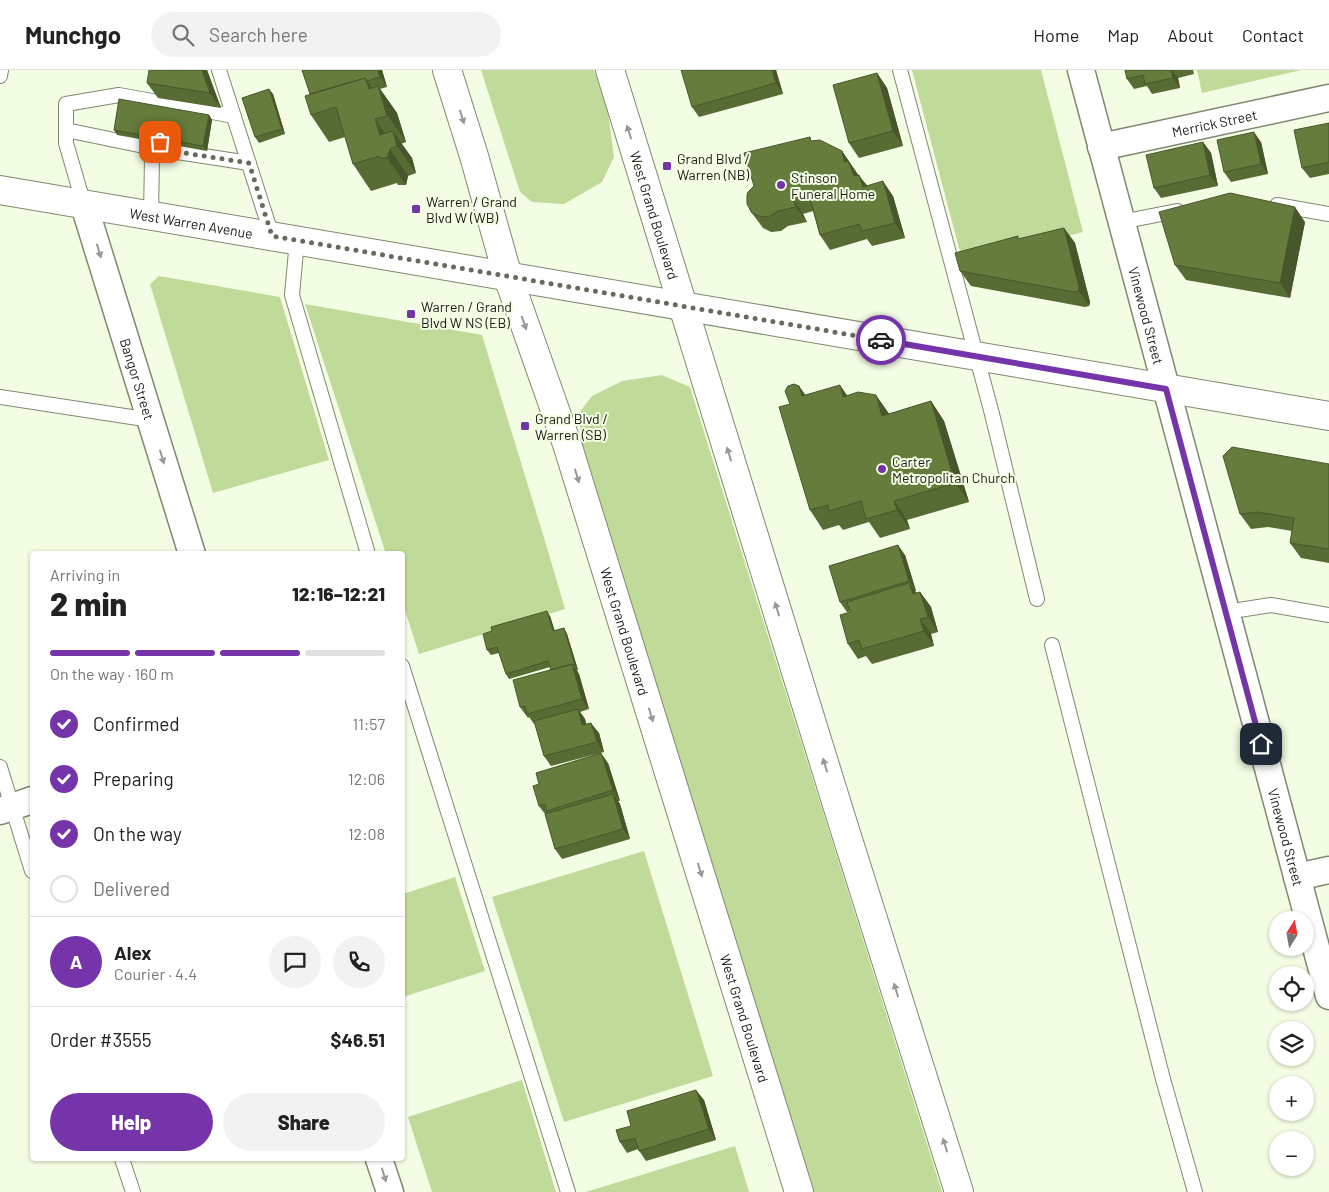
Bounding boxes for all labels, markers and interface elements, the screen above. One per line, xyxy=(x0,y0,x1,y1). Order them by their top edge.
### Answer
search box xyxy=(151,12,501,57)
text: Munchgo xyxy=(25,20,121,49)
icon: search xyxy=(169,21,197,49)
text: Search here xyxy=(209,23,308,46)
text: Home xyxy=(1033,24,1079,46)
text: Map xyxy=(1107,24,1139,46)
text: About xyxy=(1167,24,1214,46)
text: Contact xyxy=(1242,24,1304,46)
street label: Merrick Street xyxy=(1170,105,1259,140)
one-way arrow xyxy=(458,109,466,124)
pin xyxy=(139,121,181,163)
one-way arrow xyxy=(625,124,633,139)
icon: bag xyxy=(146,128,174,156)
street label: West Grand Boulevard xyxy=(627,149,683,281)
place label: Grand Blvd / Warren (NB) xyxy=(677,150,750,183)
marker: Grand Blvd / Warren (NB) xyxy=(661,160,673,172)
place label: Stinson Funeral Home xyxy=(791,169,875,202)
marker: Stinson Funeral Home xyxy=(775,179,787,191)
place label: Warren / Grand Blvd W (WB) xyxy=(426,193,517,226)
marker: Warren / Grand Blvd W (WB) xyxy=(410,203,422,215)
street label: West Warren Avenue xyxy=(128,204,254,241)
one-way arrow xyxy=(95,244,103,259)
street label: Vinewood Street xyxy=(1126,265,1168,366)
place label: Warren / Grand Blvd W NS (EB) xyxy=(421,298,512,331)
marker: Warren / Grand Blvd W NS (EB) xyxy=(405,308,417,320)
one-way arrow xyxy=(521,315,528,330)
courier xyxy=(856,315,906,365)
icon: car xyxy=(867,326,895,354)
street label: Bangor Street xyxy=(117,336,158,422)
place label: Grand Blvd / Warren (SB) xyxy=(535,410,608,443)
marker: Grand Blvd / Warren (SB) xyxy=(519,420,531,432)
one-way arrow xyxy=(725,446,733,461)
one-way arrow xyxy=(158,449,166,464)
place label: Carter Metropolitan Church xyxy=(892,453,1015,486)
marker: Carter Metropolitan Church xyxy=(876,463,888,475)
one-way arrow xyxy=(574,469,582,484)
text: Arriving in xyxy=(50,565,120,584)
street label: West Grand Boulevard xyxy=(597,565,653,697)
text: 12:16–12:21 xyxy=(292,582,385,605)
text: 2 min xyxy=(50,584,127,622)
one-way arrow xyxy=(773,602,781,617)
text: On the way · 160 m xyxy=(50,664,174,683)
one-way arrow xyxy=(648,708,656,723)
icon: check xyxy=(50,710,78,738)
text: Confirmed xyxy=(93,712,180,735)
text: 11:57 xyxy=(353,714,385,733)
pin xyxy=(1240,723,1282,765)
icon: home xyxy=(1247,730,1275,758)
one-way arrow xyxy=(821,757,829,772)
icon: check xyxy=(50,765,78,793)
text: Preparing xyxy=(93,767,174,790)
text: 12:06 xyxy=(348,769,385,788)
street label: Vinewood Street xyxy=(1265,786,1308,888)
icon: check xyxy=(50,820,78,848)
text: On the way xyxy=(93,822,182,845)
text: 12:08 xyxy=(348,824,385,843)
one-way arrow xyxy=(696,863,704,878)
text: Delivered xyxy=(93,877,170,900)
north arrow xyxy=(1269,911,1314,956)
map controls xyxy=(1269,911,1314,1176)
button: chat xyxy=(269,936,321,988)
button: phone xyxy=(333,936,385,988)
text: Alex xyxy=(114,941,152,964)
text: A xyxy=(70,950,82,973)
street label: West Grand Boulevard xyxy=(717,952,773,1084)
text: Courier · 4.4 xyxy=(114,964,197,983)
button: locate xyxy=(1269,966,1314,1011)
one-way arrow xyxy=(892,983,899,998)
button: layers xyxy=(1269,1021,1314,1066)
text: Order #3555 xyxy=(50,1028,151,1051)
text: $46.51 xyxy=(331,1028,385,1051)
button: + xyxy=(1269,1076,1314,1121)
button: Help xyxy=(50,1093,213,1151)
button: Share xyxy=(223,1093,385,1151)
button: − xyxy=(1269,1131,1314,1176)
one-way arrow xyxy=(940,1138,948,1153)
one-way arrow xyxy=(381,1168,389,1183)

